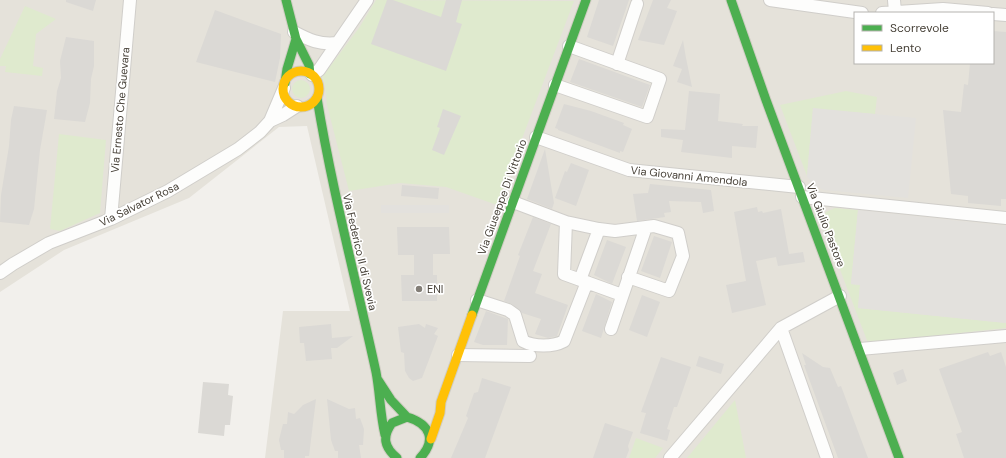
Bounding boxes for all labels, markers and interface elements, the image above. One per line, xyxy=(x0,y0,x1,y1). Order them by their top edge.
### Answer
legend xyxy=(854,12,994,64)
text: Scorrevole xyxy=(890,20,949,36)
text: Lento xyxy=(890,40,921,56)
street label: Via Ernesto Che Guevara xyxy=(108,46,132,174)
street label: Via Giuseppe Di Vittorio xyxy=(475,137,529,257)
street label: Via Giovanni Amendola xyxy=(630,163,748,189)
street label: Via Salvator Rosa xyxy=(97,179,181,229)
street label: Via Giulio Pastore xyxy=(804,181,848,269)
street label: Via Federico II di Svevia xyxy=(340,192,380,312)
place label: ENI xyxy=(427,282,443,296)
marker: ENI xyxy=(414,284,424,294)

